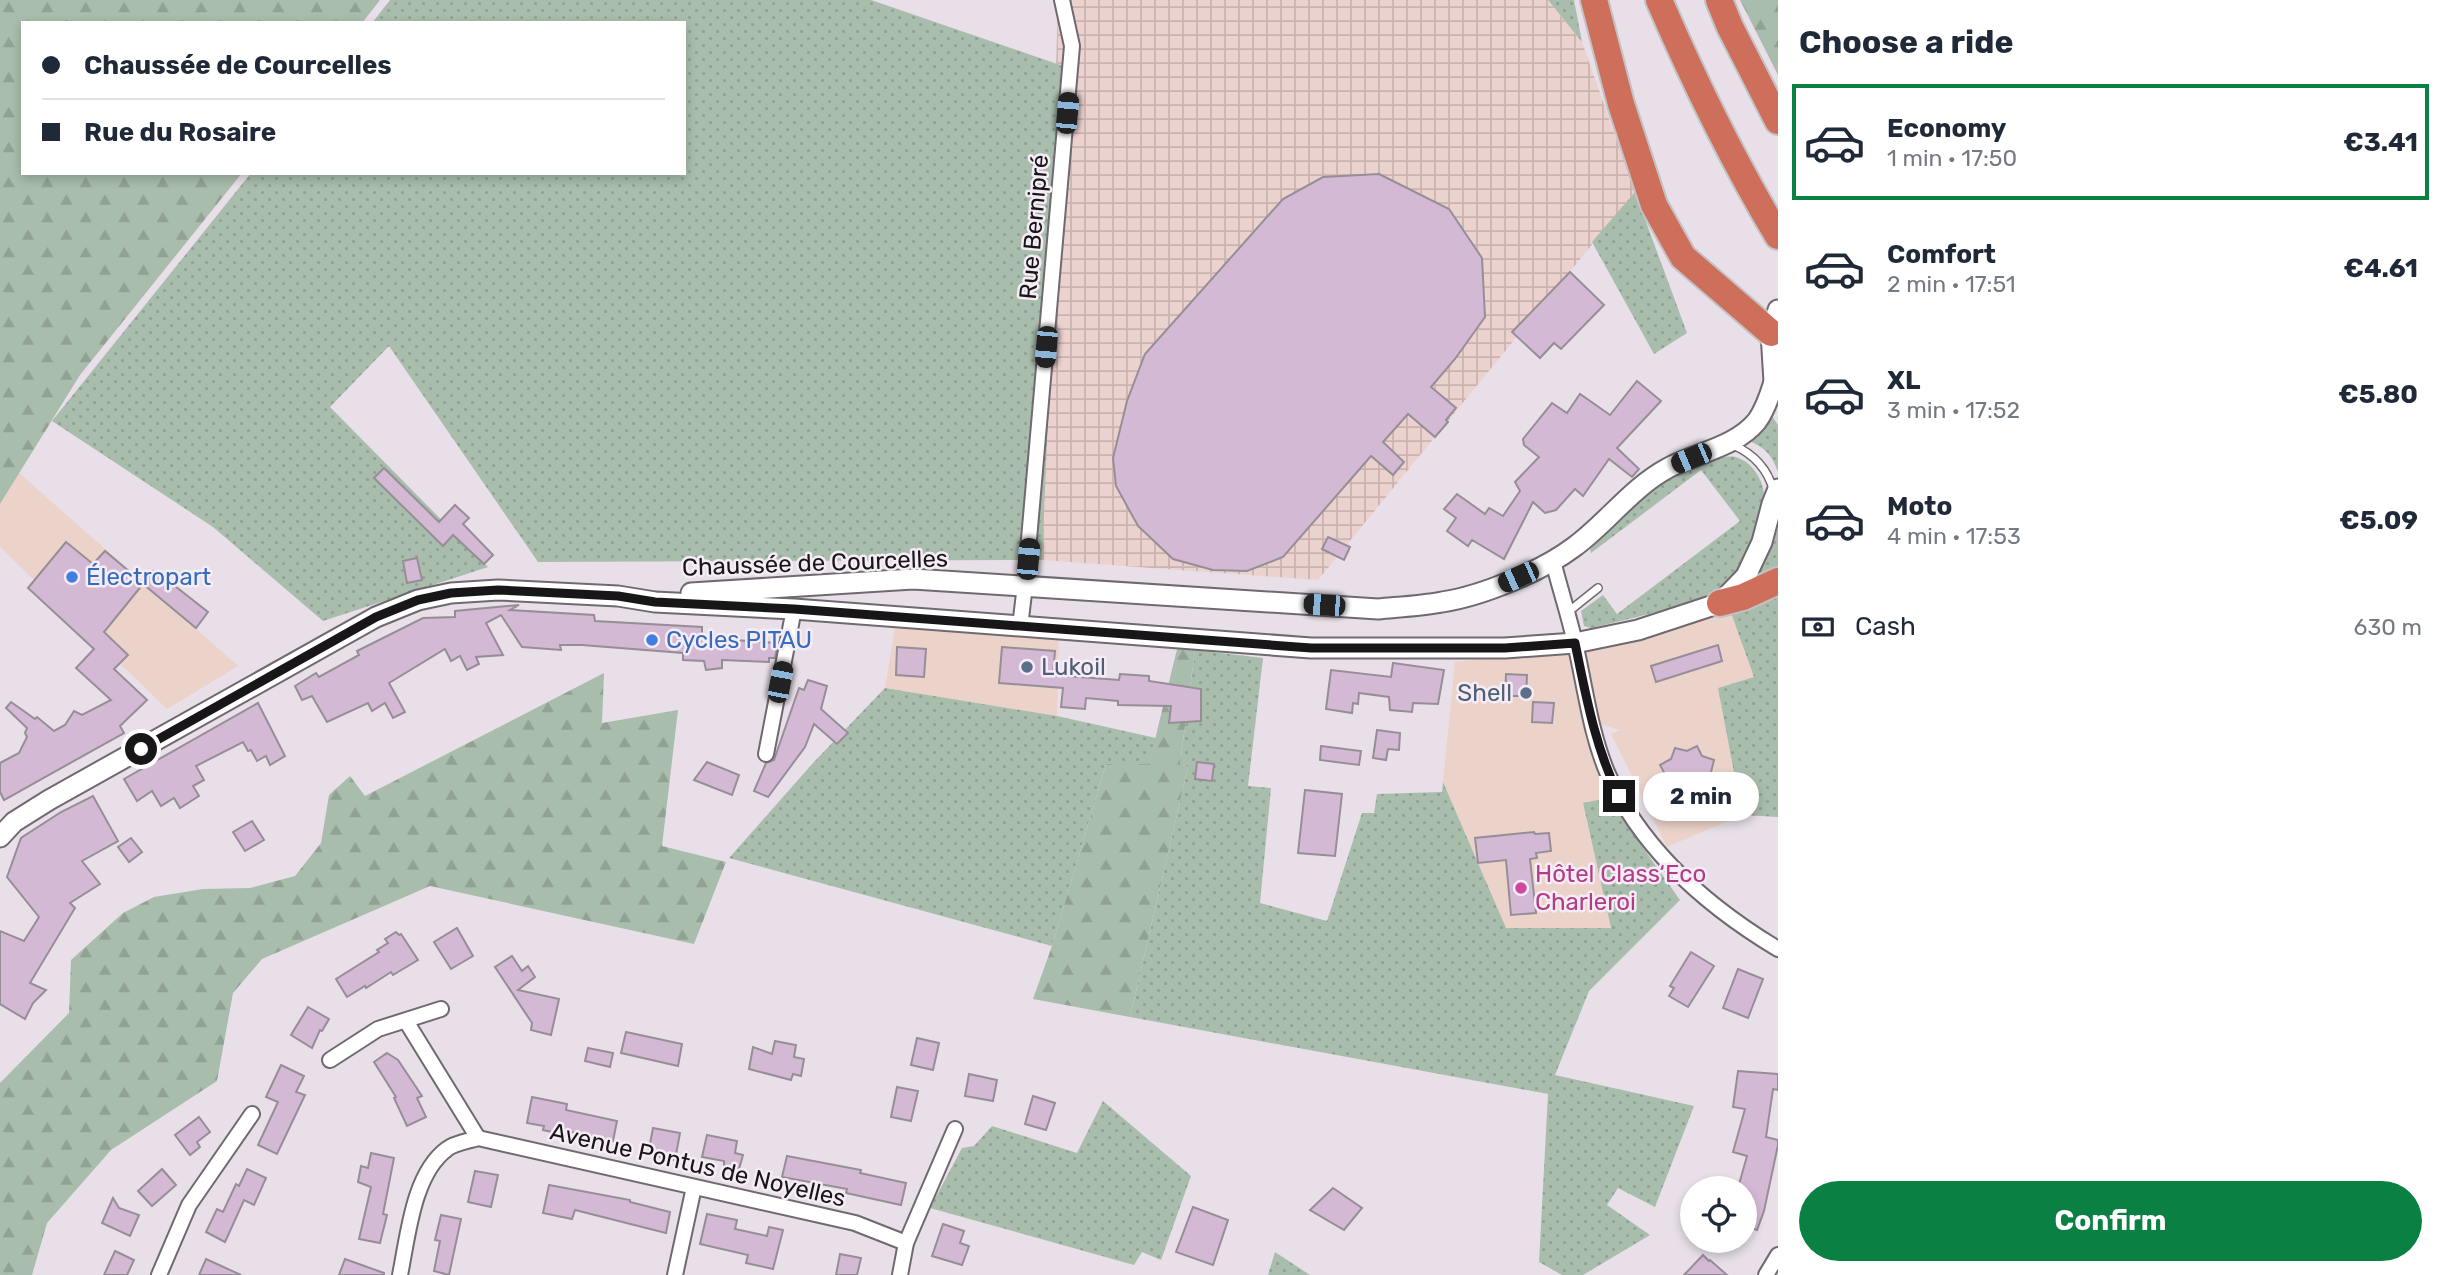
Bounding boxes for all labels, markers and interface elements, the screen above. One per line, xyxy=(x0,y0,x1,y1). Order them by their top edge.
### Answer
text: Choose a ride xyxy=(1799,23,2013,61)
text: Chaussée de Courcelles xyxy=(84,50,392,81)
car xyxy=(1055,91,1080,135)
icon: car xyxy=(1803,111,1866,174)
text: Economy xyxy=(1887,113,2006,144)
text: Rue du Rosaire xyxy=(84,117,276,148)
text: €3.41 xyxy=(2343,127,2418,158)
text: 1 min · 17:50 xyxy=(1887,144,2017,172)
street label: Rue Bernipré xyxy=(1014,154,1054,300)
icon: car xyxy=(1803,237,1866,300)
text: Comfort xyxy=(1887,239,1996,270)
text: €4.61 xyxy=(2343,253,2418,284)
text: 2 min · 17:51 xyxy=(1887,270,2016,298)
car xyxy=(1034,325,1059,369)
icon: car xyxy=(1803,363,1866,426)
text: XL xyxy=(1887,365,1920,396)
text: €5.80 xyxy=(2338,379,2418,410)
text: 3 min · 17:52 xyxy=(1887,396,2020,424)
car xyxy=(1668,440,1715,476)
icon: car xyxy=(1803,489,1866,552)
text: Moto xyxy=(1887,491,1952,522)
text: €5.09 xyxy=(2339,505,2418,536)
text: 4 min · 17:53 xyxy=(1887,522,2021,550)
car xyxy=(1016,537,1041,581)
street label: Chaussée de Courcelles xyxy=(681,544,949,582)
car xyxy=(1495,559,1542,595)
place label: Électropart xyxy=(86,563,211,591)
marker: Électropart xyxy=(64,569,80,585)
car xyxy=(1303,593,1346,617)
icon: cash xyxy=(1799,608,1837,646)
text: Cash xyxy=(1855,611,1916,642)
text: 630 m xyxy=(2354,613,2422,641)
place label: Cycles PITAU xyxy=(666,626,812,654)
marker: Cycles PITAU xyxy=(644,632,660,648)
place label: Lukoil xyxy=(1041,653,1106,681)
car xyxy=(766,659,795,705)
marker: Lukoil xyxy=(1019,659,1035,675)
place label: Shell xyxy=(1457,679,1512,707)
marker: Shell xyxy=(1518,685,1534,701)
route start xyxy=(125,733,157,765)
callout: 2 min xyxy=(1644,772,1759,820)
route end xyxy=(1603,780,1635,812)
text: 2 min xyxy=(1670,782,1732,810)
place label: Hôtel Class‘Eco Charleroi xyxy=(1535,860,1706,916)
marker: Hôtel Class‘Eco Charleroi xyxy=(1513,880,1529,896)
street label: Avenue Pontus de Noyelles xyxy=(547,1117,849,1213)
map controls xyxy=(1680,1176,1757,1253)
button: locate xyxy=(1680,1176,1757,1253)
button: Confirm xyxy=(1799,1181,2422,1261)

